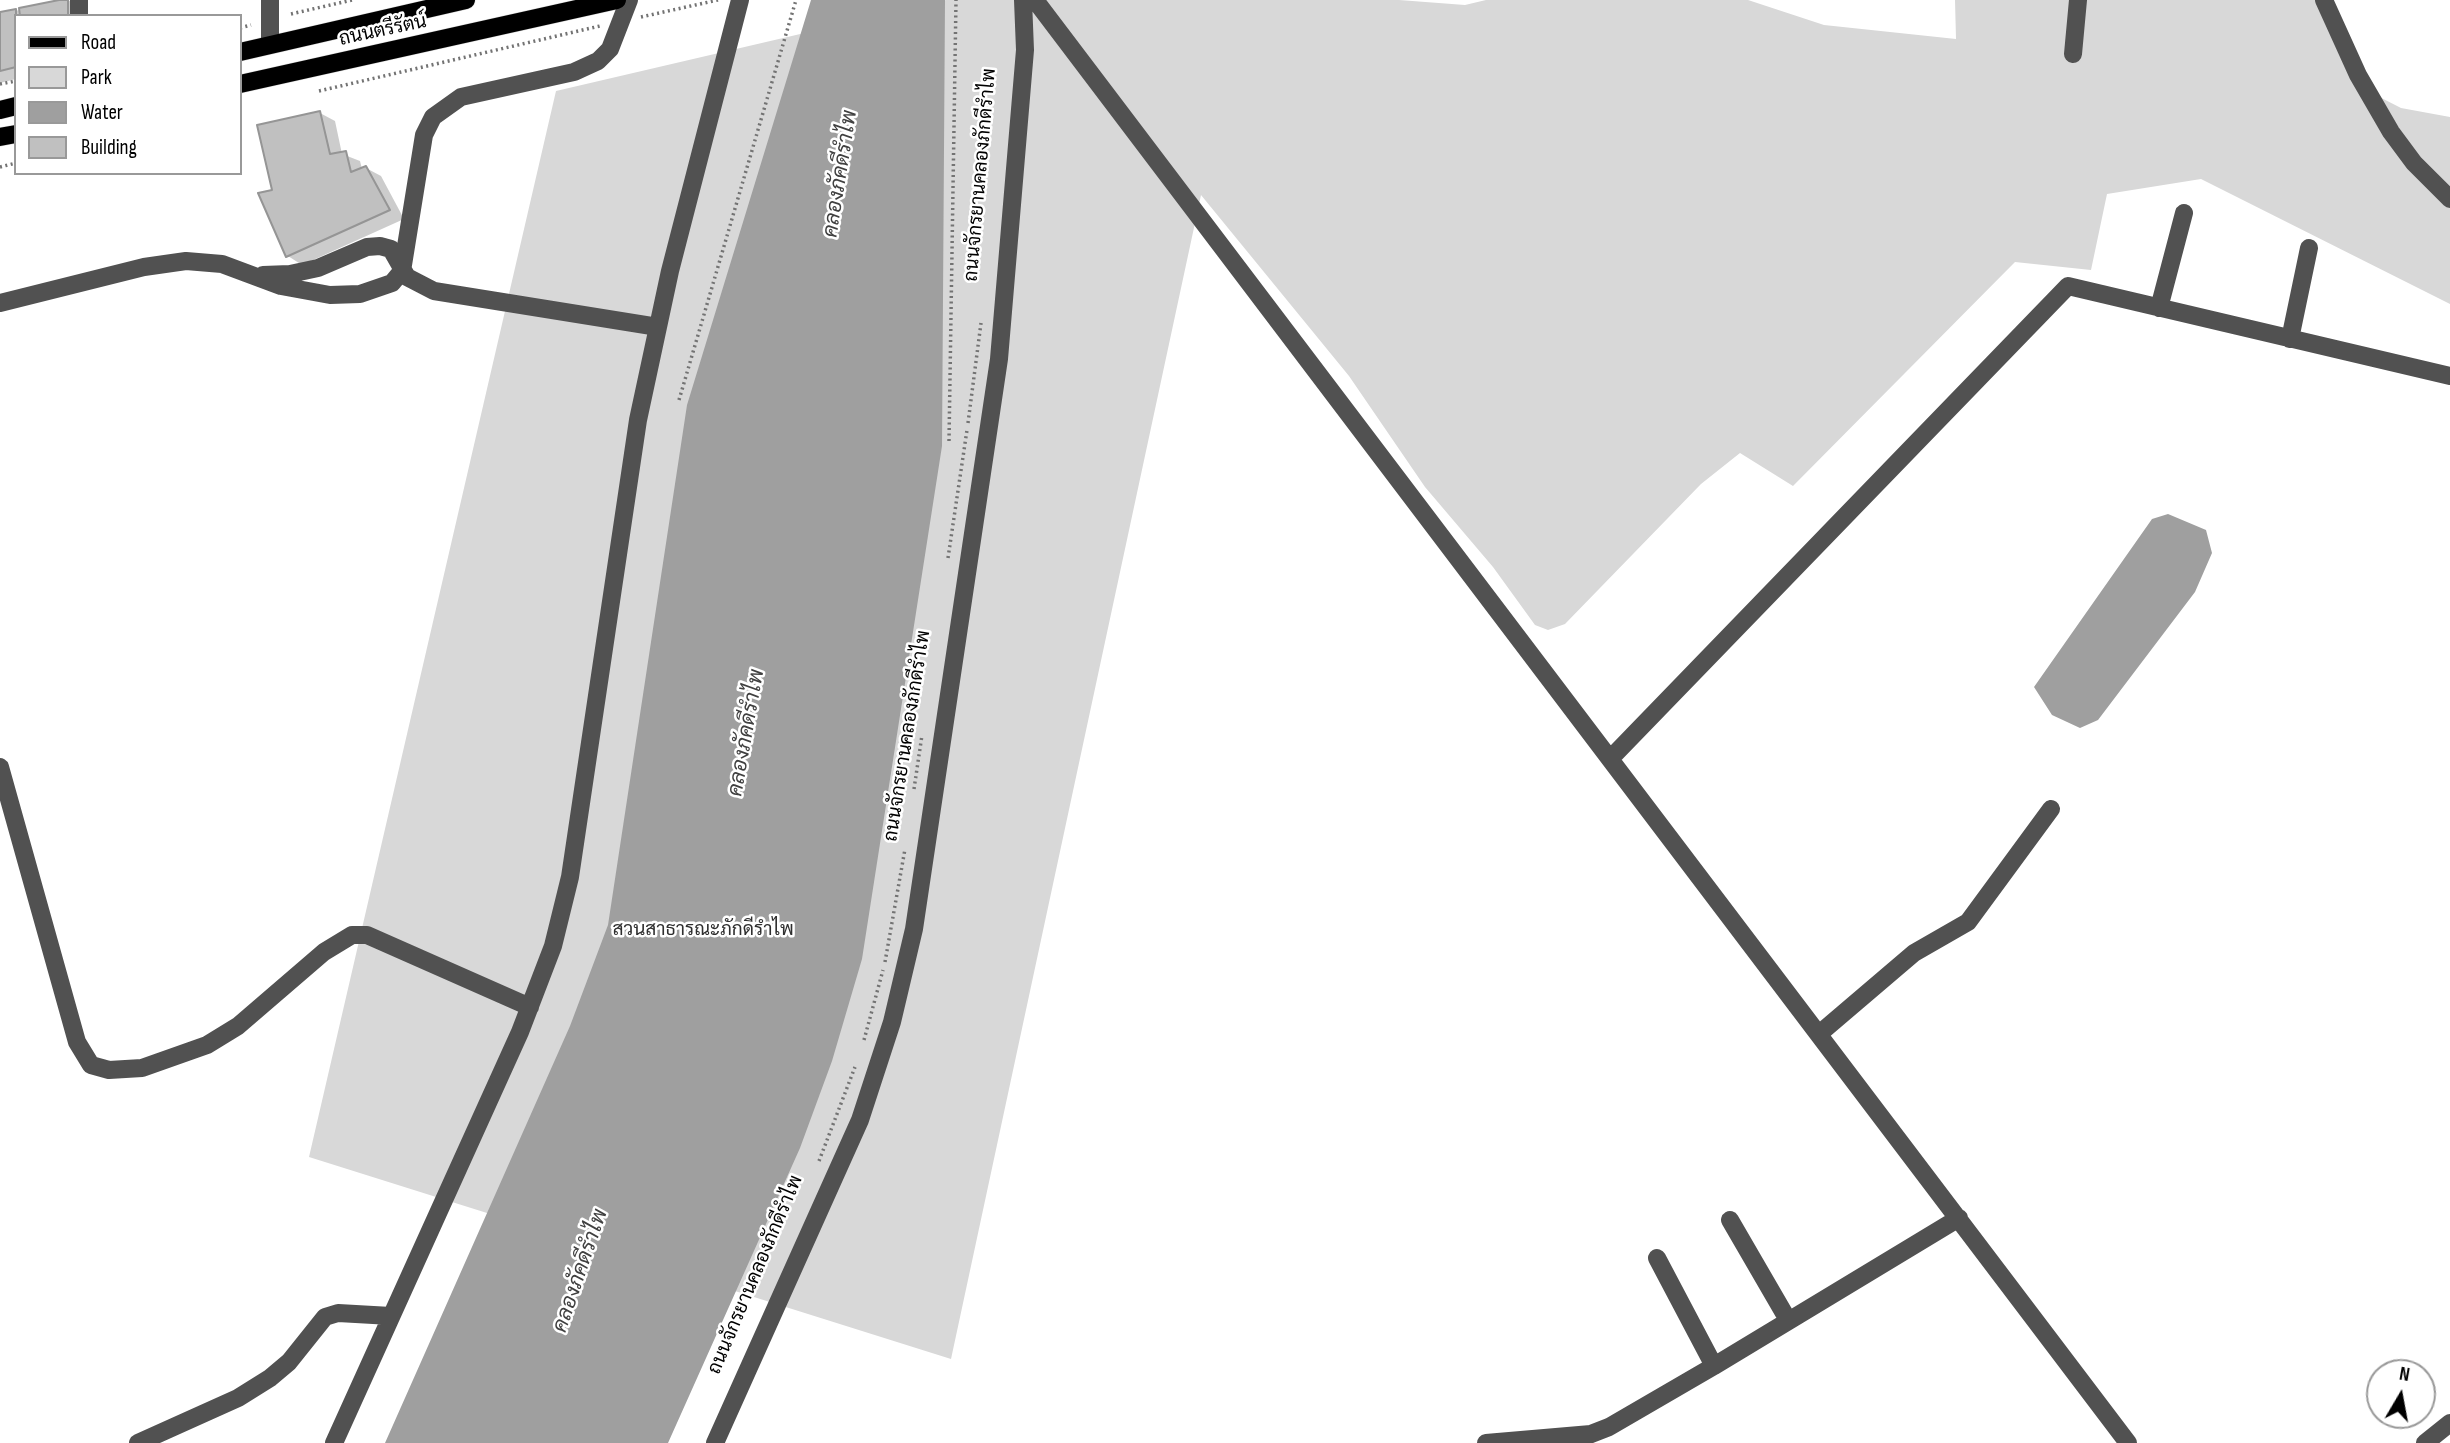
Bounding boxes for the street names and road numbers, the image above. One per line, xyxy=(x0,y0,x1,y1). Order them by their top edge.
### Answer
street label: ถนนตรีรัตน์ xyxy=(337,11,429,51)
street label: ถนนจักรยานคลองภักดีรำไพ xyxy=(960,68,1002,282)
street label: ถนนจักรยานคลองภักดีรำไพ xyxy=(880,629,936,843)
street label: ถนนจักรยานคลองภักดีรำไพ xyxy=(704,1172,808,1378)

